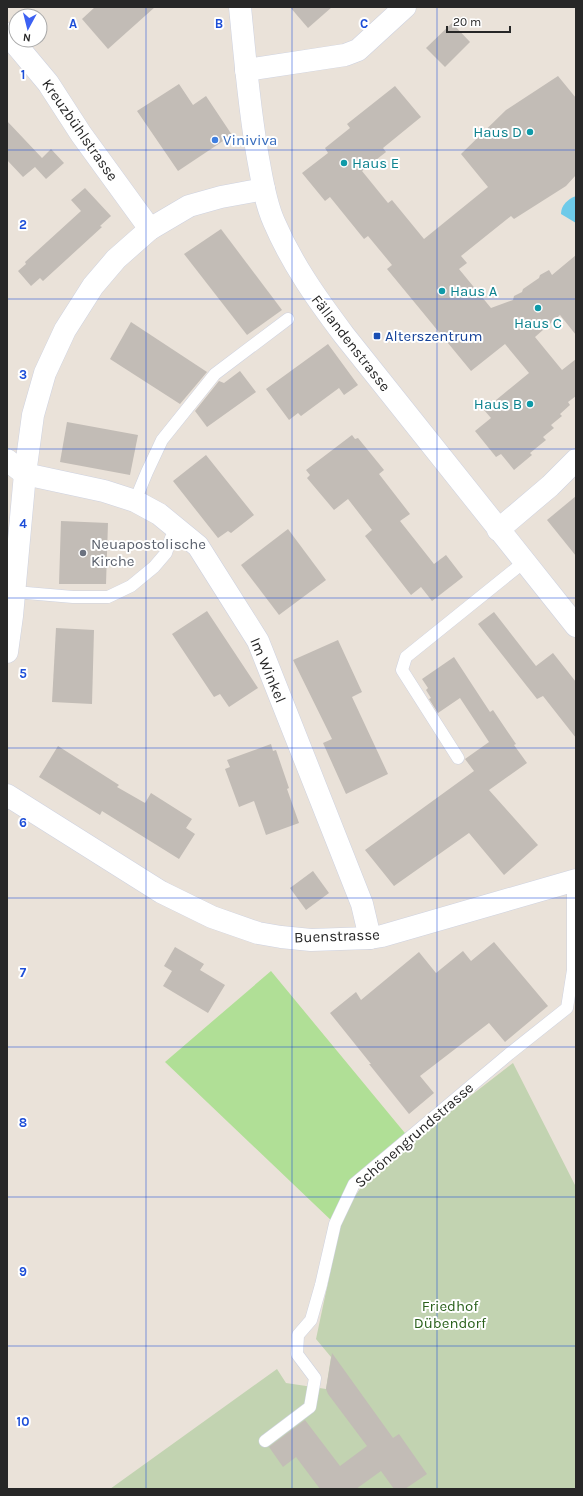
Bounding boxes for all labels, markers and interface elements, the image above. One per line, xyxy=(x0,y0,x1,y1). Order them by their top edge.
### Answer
north arrow xyxy=(8,8,48,48)
scale bar xyxy=(447,8,510,34)
text: 20 m xyxy=(453,15,481,29)
text: A xyxy=(69,16,77,31)
text: B xyxy=(215,16,223,31)
text: C xyxy=(360,16,368,31)
text: N xyxy=(22,30,32,44)
text: 1 xyxy=(21,67,25,82)
street label: Kreuzbühlstrasse xyxy=(38,76,122,184)
place label: Haus D xyxy=(473,123,522,141)
marker: Haus D xyxy=(525,127,535,137)
place label: Viniviva xyxy=(223,131,277,149)
marker: Viniviva xyxy=(210,135,220,145)
place label: Haus E xyxy=(352,154,399,172)
marker: Haus E xyxy=(339,158,349,168)
text: 2 xyxy=(19,217,27,232)
place label: Haus A xyxy=(450,282,498,300)
marker: Haus A xyxy=(437,286,447,296)
street label: Fällandenstrasse xyxy=(308,291,394,395)
marker: Haus C xyxy=(533,303,543,313)
place label: Haus C xyxy=(514,314,562,332)
place label: Alterszentrum xyxy=(385,327,483,345)
marker: Alterszentrum xyxy=(372,331,382,341)
text: 3 xyxy=(19,367,27,382)
place label: Haus B xyxy=(474,395,522,413)
marker: Haus B xyxy=(525,399,535,409)
text: 4 xyxy=(19,516,27,531)
place label: Neuapostolische Kirche xyxy=(91,535,206,570)
marker: Neuapostolische Kirche xyxy=(78,548,88,558)
street label: Im Winkel xyxy=(246,635,290,705)
text: 5 xyxy=(19,666,27,681)
text: 6 xyxy=(19,815,27,830)
street label: Buenstrasse xyxy=(294,926,380,946)
text: 7 xyxy=(20,965,27,980)
street label: Schönengrundstrasse xyxy=(351,1079,477,1191)
text: 8 xyxy=(19,1115,27,1130)
text: 9 xyxy=(19,1264,27,1279)
park label: Friedhof Dübendorf xyxy=(414,1297,487,1332)
text: 10 xyxy=(17,1414,29,1429)

